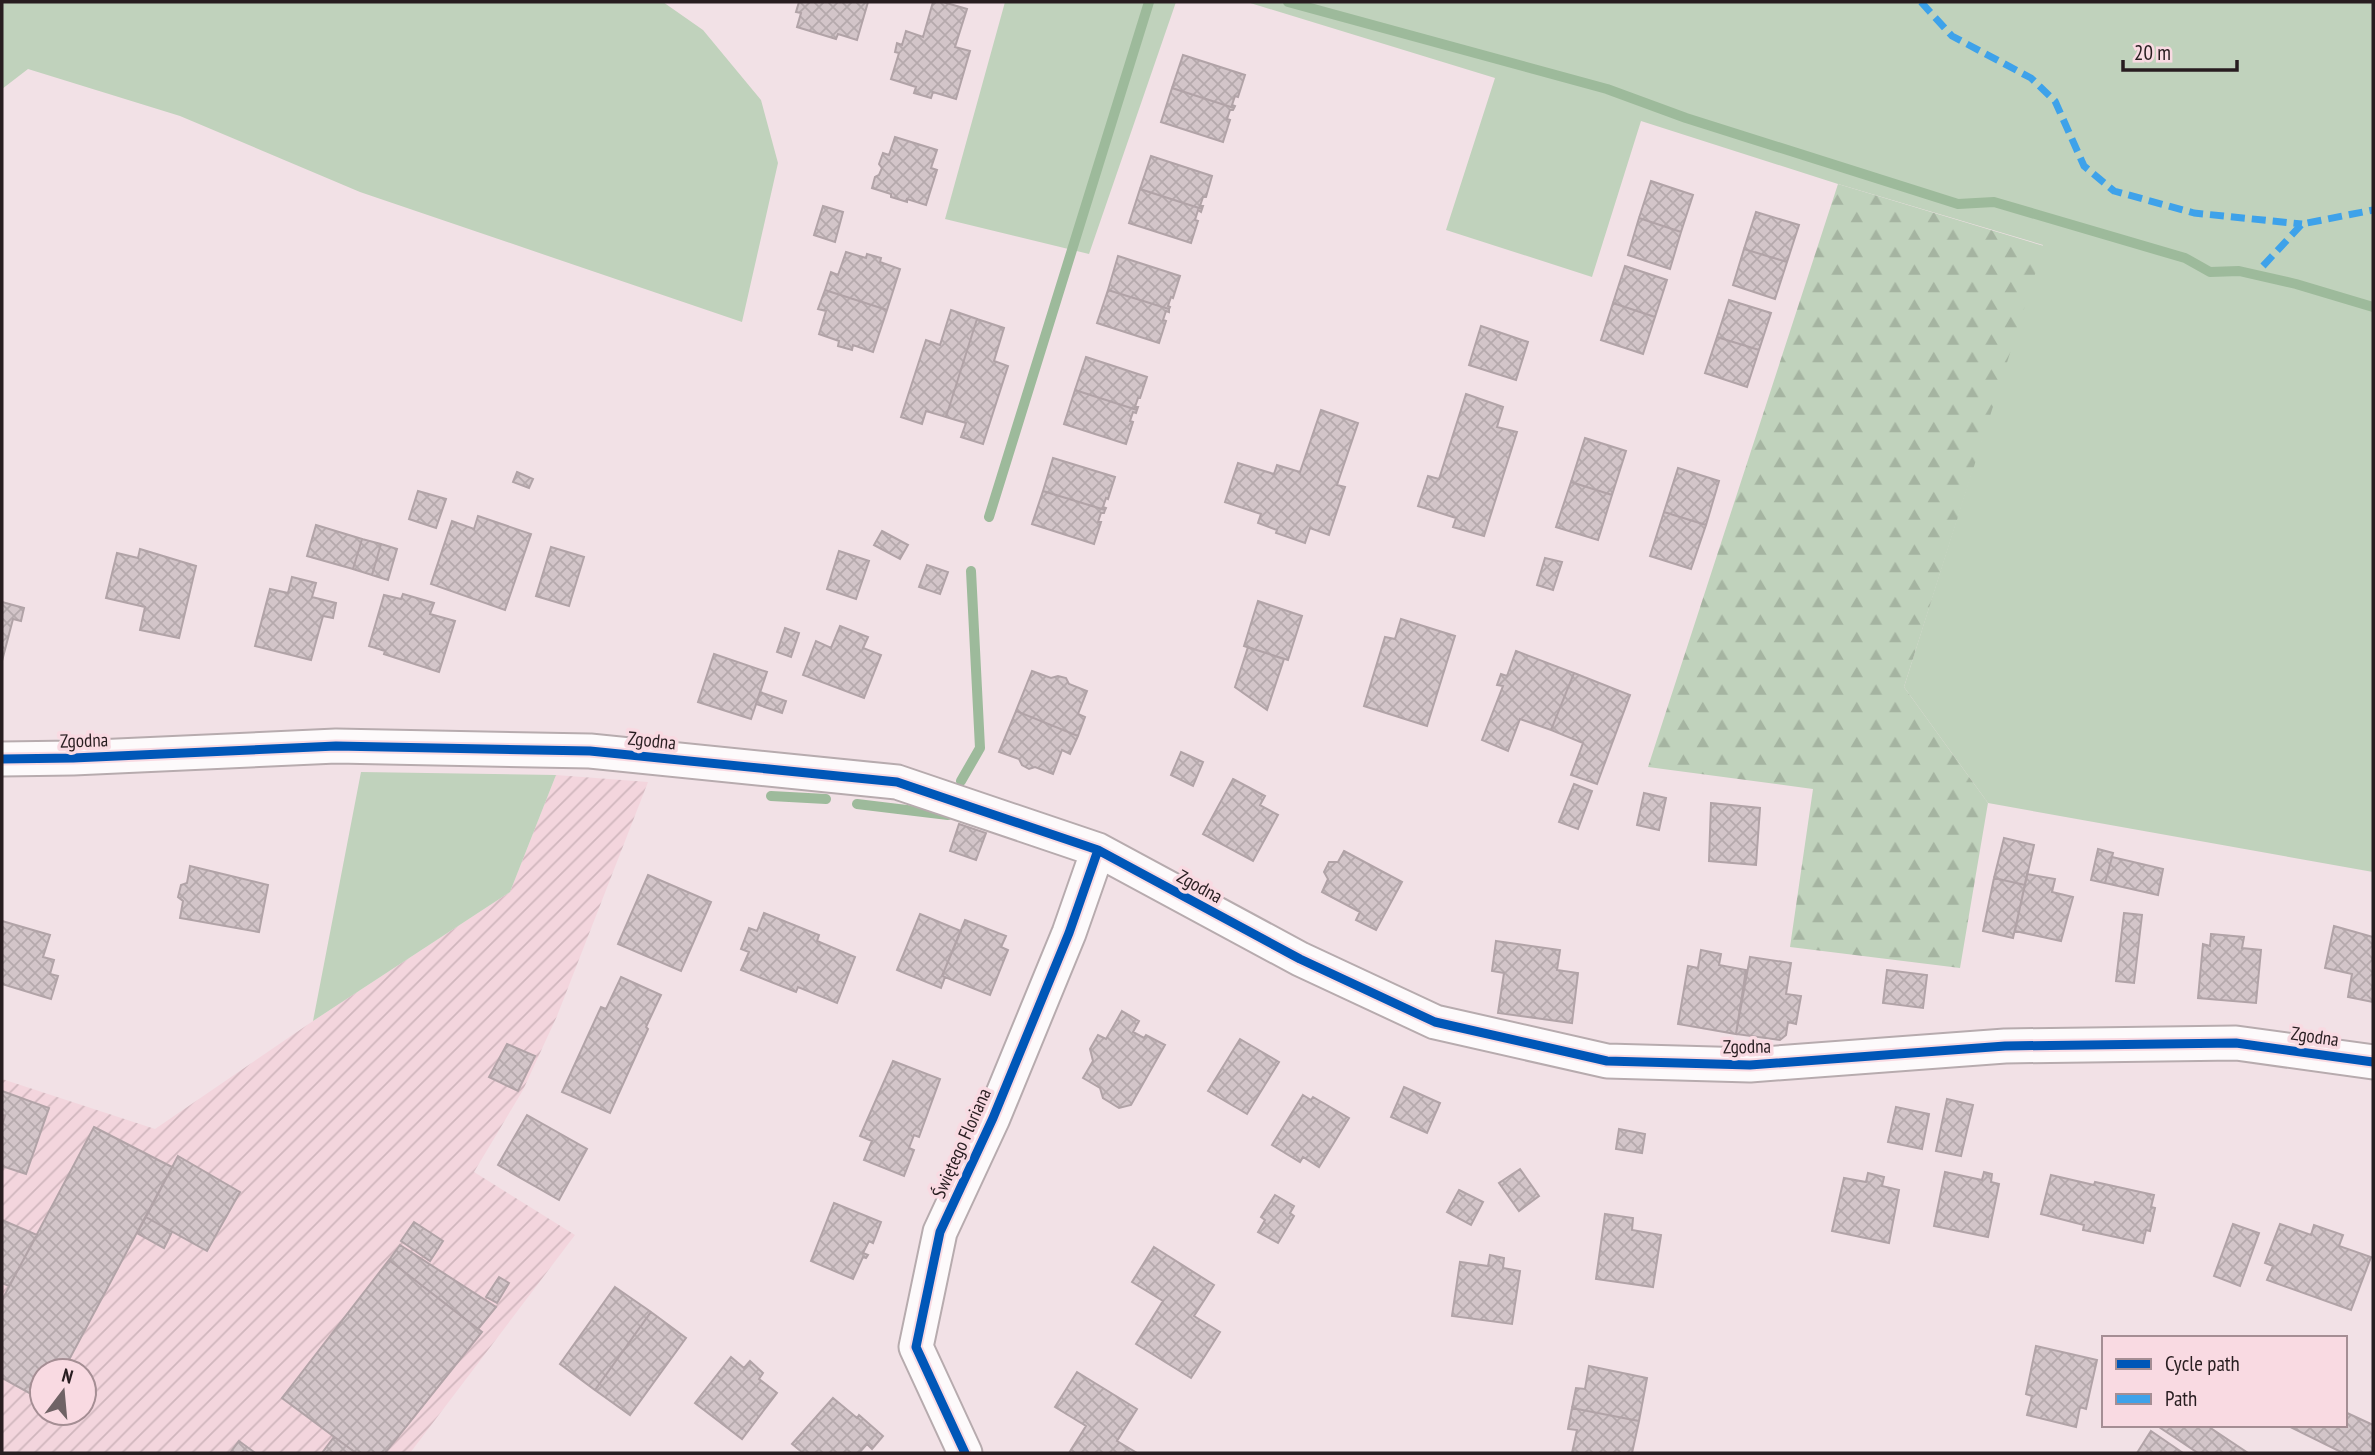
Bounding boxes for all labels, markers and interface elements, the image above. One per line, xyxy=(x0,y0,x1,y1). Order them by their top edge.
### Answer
scale bar xyxy=(2123,28,2237,72)
text: 20 m xyxy=(2134,39,2171,66)
street label: Zgodna xyxy=(627,726,677,754)
street label: Zgodna xyxy=(60,727,108,753)
street label: Zgodna xyxy=(1173,864,1227,908)
street label: Zgodna xyxy=(2289,1021,2341,1051)
street label: Zgodna xyxy=(1723,1034,1771,1058)
street label: Świętego Floriana xyxy=(926,1084,996,1202)
legend xyxy=(2102,1336,2347,1427)
text: Cycle path xyxy=(2165,1350,2240,1377)
north arrow xyxy=(28,1357,98,1427)
text: N xyxy=(59,1363,76,1389)
text: Path xyxy=(2165,1385,2197,1412)

